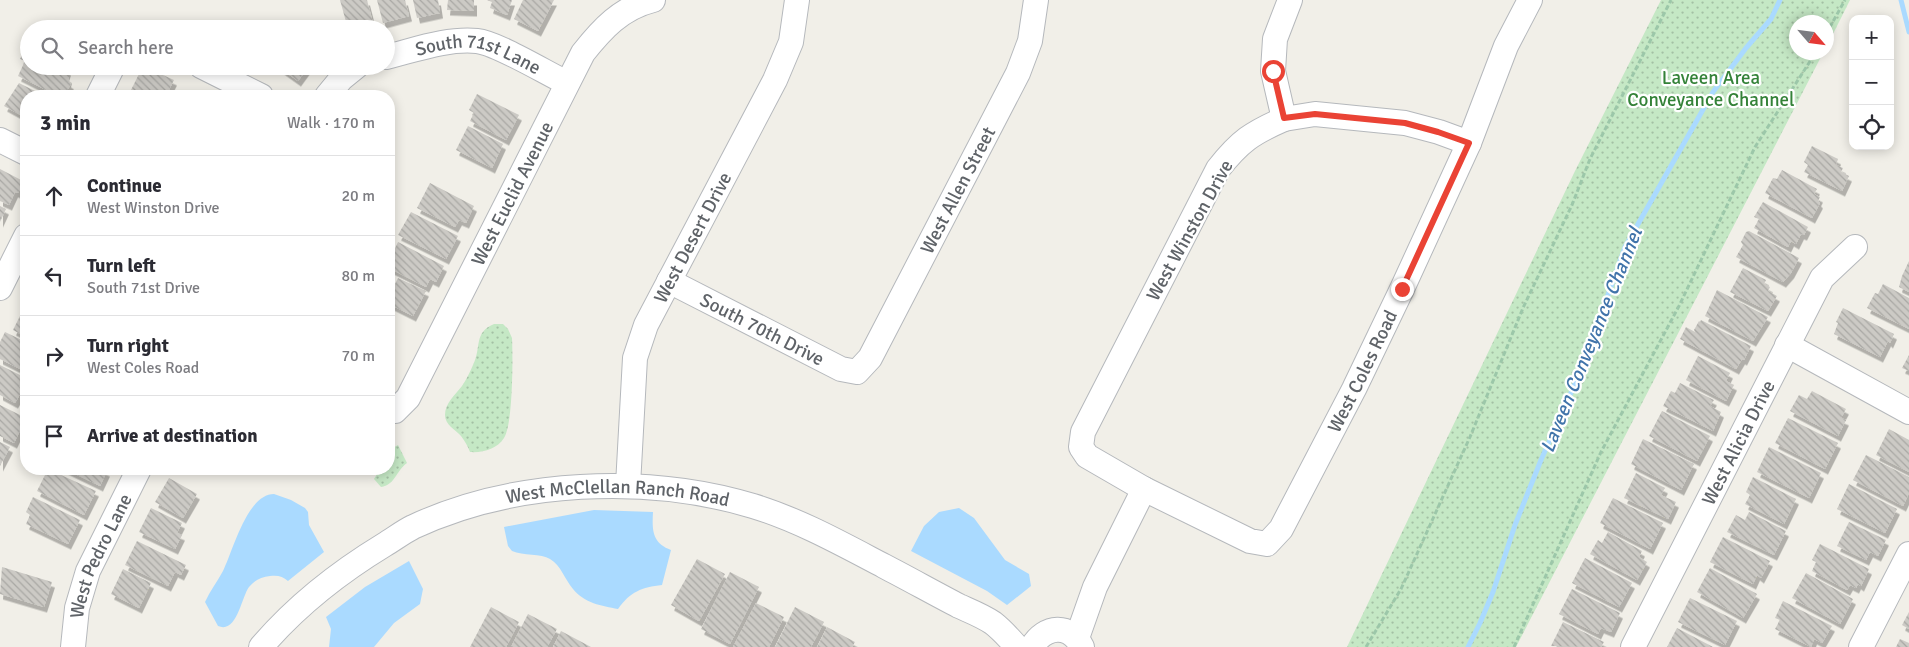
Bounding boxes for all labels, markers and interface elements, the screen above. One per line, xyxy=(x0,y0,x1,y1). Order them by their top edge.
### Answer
north arrow xyxy=(1789,15,1834,60)
map controls xyxy=(1849,15,1894,150)
button: + xyxy=(1849,15,1894,60)
search box xyxy=(20,20,395,75)
street label: South 71st Lane xyxy=(413,29,545,80)
icon: search xyxy=(38,34,66,62)
text: Search here xyxy=(78,36,174,60)
route start xyxy=(1262,60,1285,83)
button: − xyxy=(1849,60,1894,105)
park label: Laveen Area Conveyance Channel xyxy=(1627,66,1795,112)
button: locate xyxy=(1849,105,1894,150)
text: 3 min xyxy=(40,110,91,136)
text: Walk · 170 m xyxy=(287,113,375,133)
street label: West Euclid Avenue xyxy=(466,118,559,270)
street label: West Allen Street xyxy=(915,122,1001,258)
street label: West Winston Drive xyxy=(1141,156,1239,305)
street label: West Desert Drive xyxy=(649,168,737,307)
text: Continue xyxy=(87,174,162,198)
icon: ahead xyxy=(40,182,68,210)
text: 20 m xyxy=(341,186,375,206)
text: West Winston Drive xyxy=(87,198,220,218)
water label: Laveen Conveyance Channel xyxy=(1535,222,1649,456)
text: Turn left xyxy=(87,254,156,278)
icon: left xyxy=(40,262,68,290)
text: 80 m xyxy=(341,266,375,286)
text: South 71st Drive xyxy=(87,278,200,298)
route end xyxy=(1391,278,1414,301)
street label: South 70th Drive xyxy=(696,288,828,371)
street label: West Coles Road xyxy=(1323,306,1403,437)
text: Turn right xyxy=(87,334,169,358)
icon: right xyxy=(40,342,68,370)
text: 70 m xyxy=(341,346,375,366)
text: West Coles Road xyxy=(87,358,199,378)
street label: West Alicia Drive xyxy=(1697,376,1781,509)
icon: arrive xyxy=(40,422,68,450)
text: Arrive at destination xyxy=(87,424,258,448)
street label: West McClellan Ranch Road xyxy=(504,475,732,512)
street label: West Pedro Lane xyxy=(65,490,138,619)

